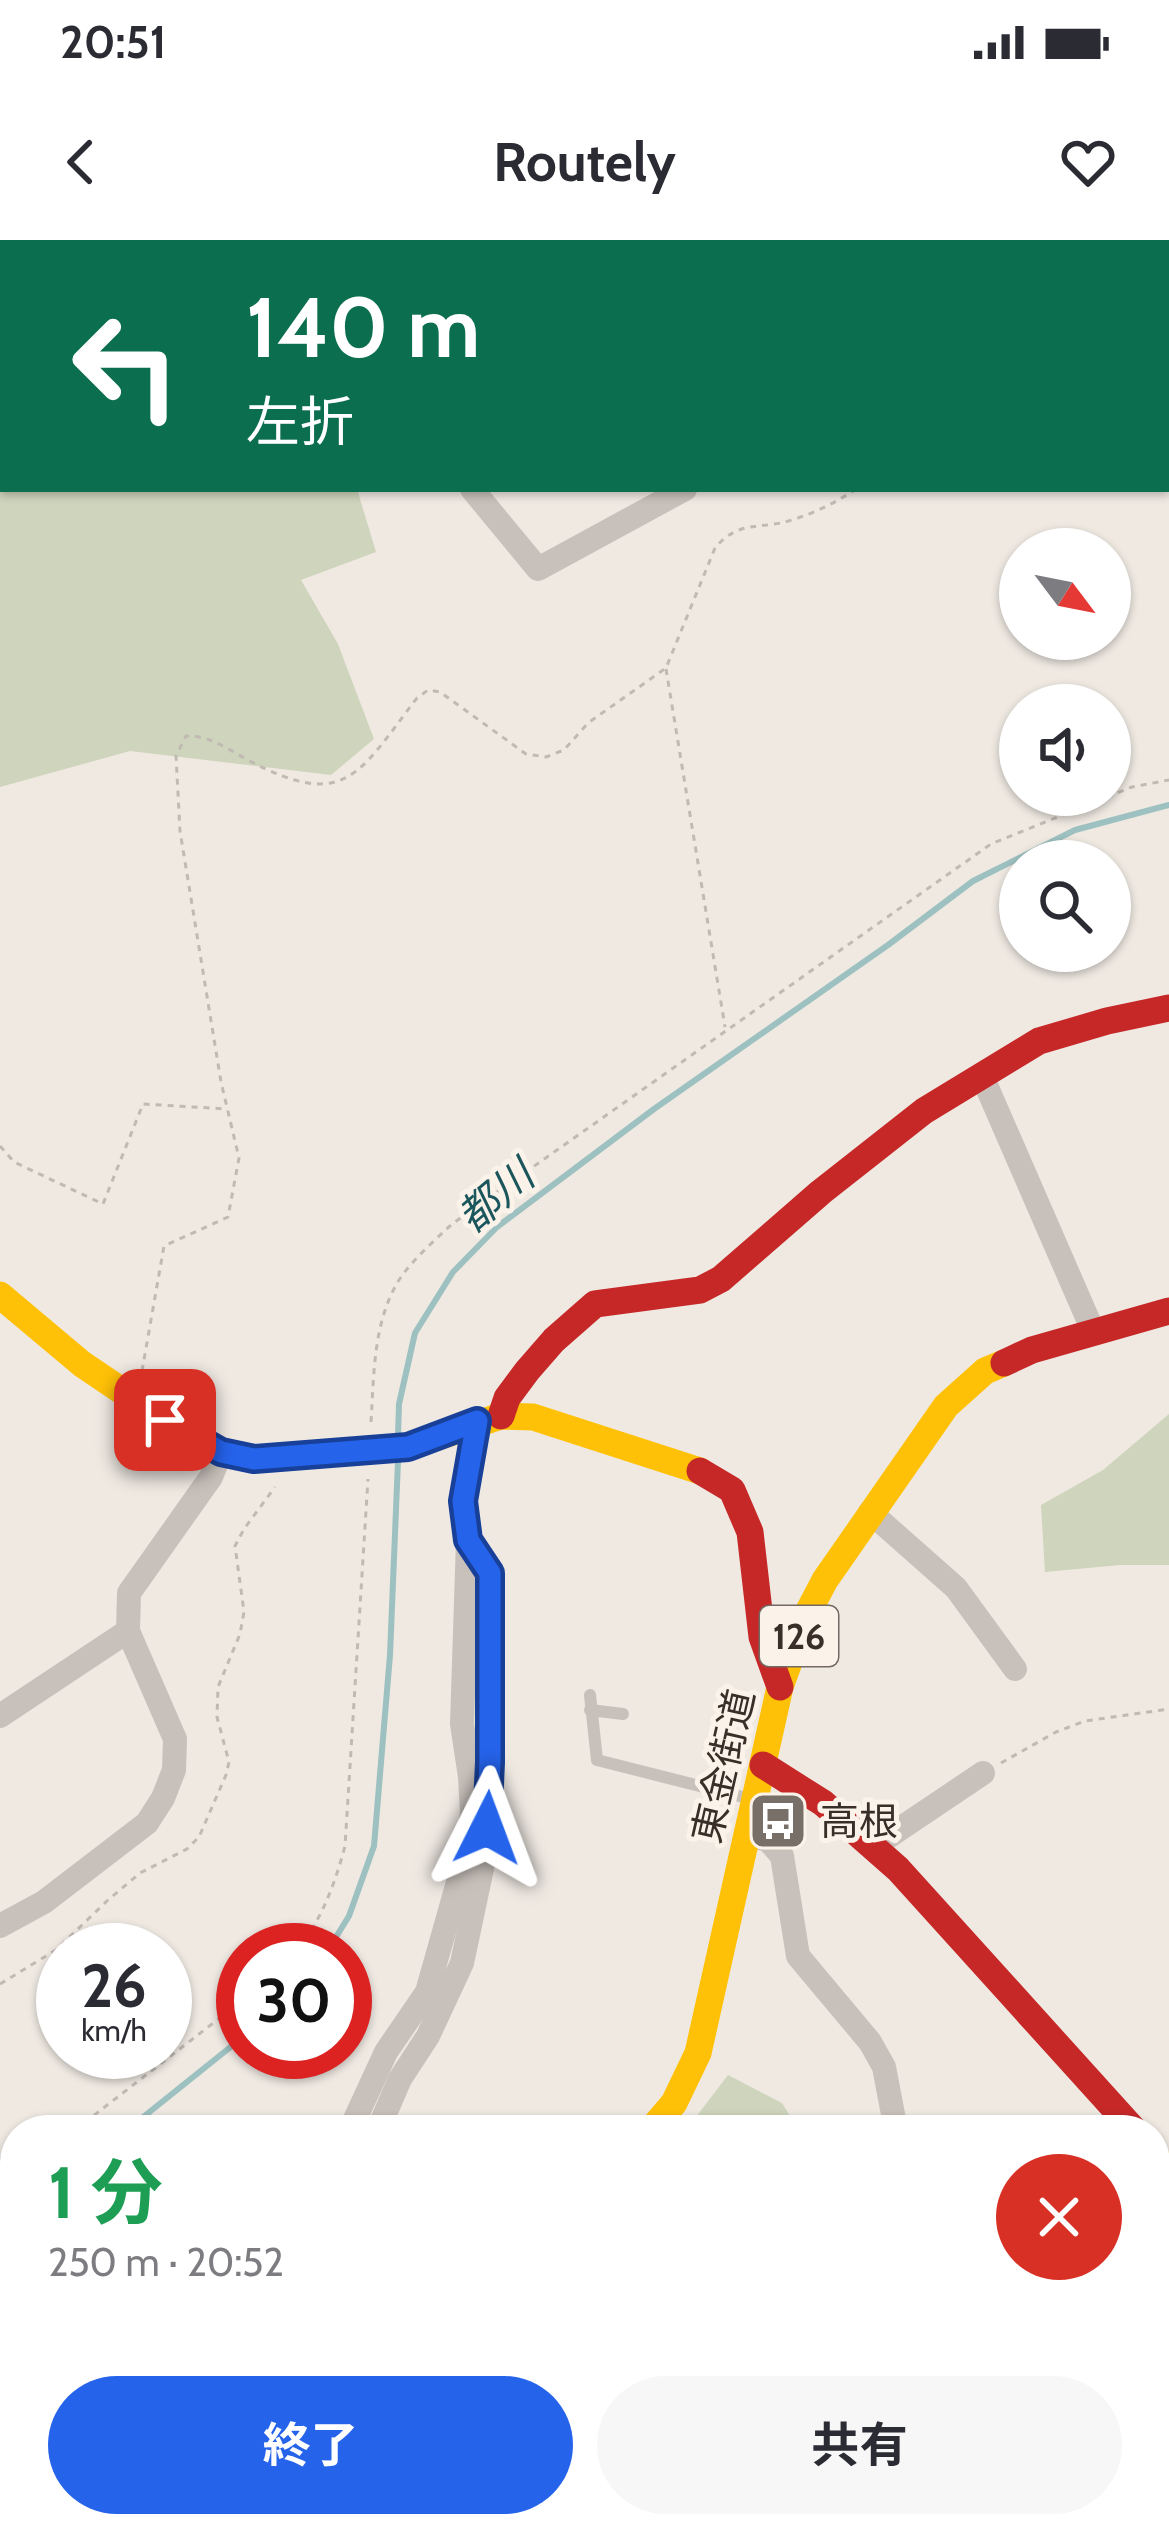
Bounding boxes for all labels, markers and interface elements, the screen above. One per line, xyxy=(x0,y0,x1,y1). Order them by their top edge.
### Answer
text: 20:51 xyxy=(60,15,166,69)
icon: back xyxy=(48,129,114,195)
text: Routely xyxy=(493,129,676,195)
icon: heart xyxy=(1055,129,1121,195)
text: 140 m xyxy=(246,276,480,378)
icon: left xyxy=(48,288,204,444)
text: 左折 xyxy=(246,389,354,455)
north arrow xyxy=(999,528,1131,660)
map controls xyxy=(999,528,1131,972)
button: sound xyxy=(999,684,1131,816)
button: search xyxy=(999,840,1131,972)
water label: 都川 xyxy=(446,1147,547,1243)
pin xyxy=(114,1369,216,1471)
icon: arrive xyxy=(132,1387,198,1453)
road number: 126 xyxy=(760,1606,838,1666)
street label: 東金街道 xyxy=(682,1685,764,1847)
position arrow xyxy=(424,1765,550,1891)
bus stop icon: 高根 xyxy=(747,1790,809,1852)
place label: 高根 xyxy=(820,1797,898,1845)
speed limit sign: 30 xyxy=(216,1923,372,2079)
text: 26 xyxy=(81,1949,147,2022)
text: km/h xyxy=(81,2012,147,2049)
text: 1 分 xyxy=(48,2149,163,2236)
button: close xyxy=(996,2154,1122,2280)
text: 250 m · 20:52 xyxy=(48,2238,284,2286)
button: 終了 xyxy=(48,2376,573,2514)
button: 共有 xyxy=(597,2376,1122,2514)

